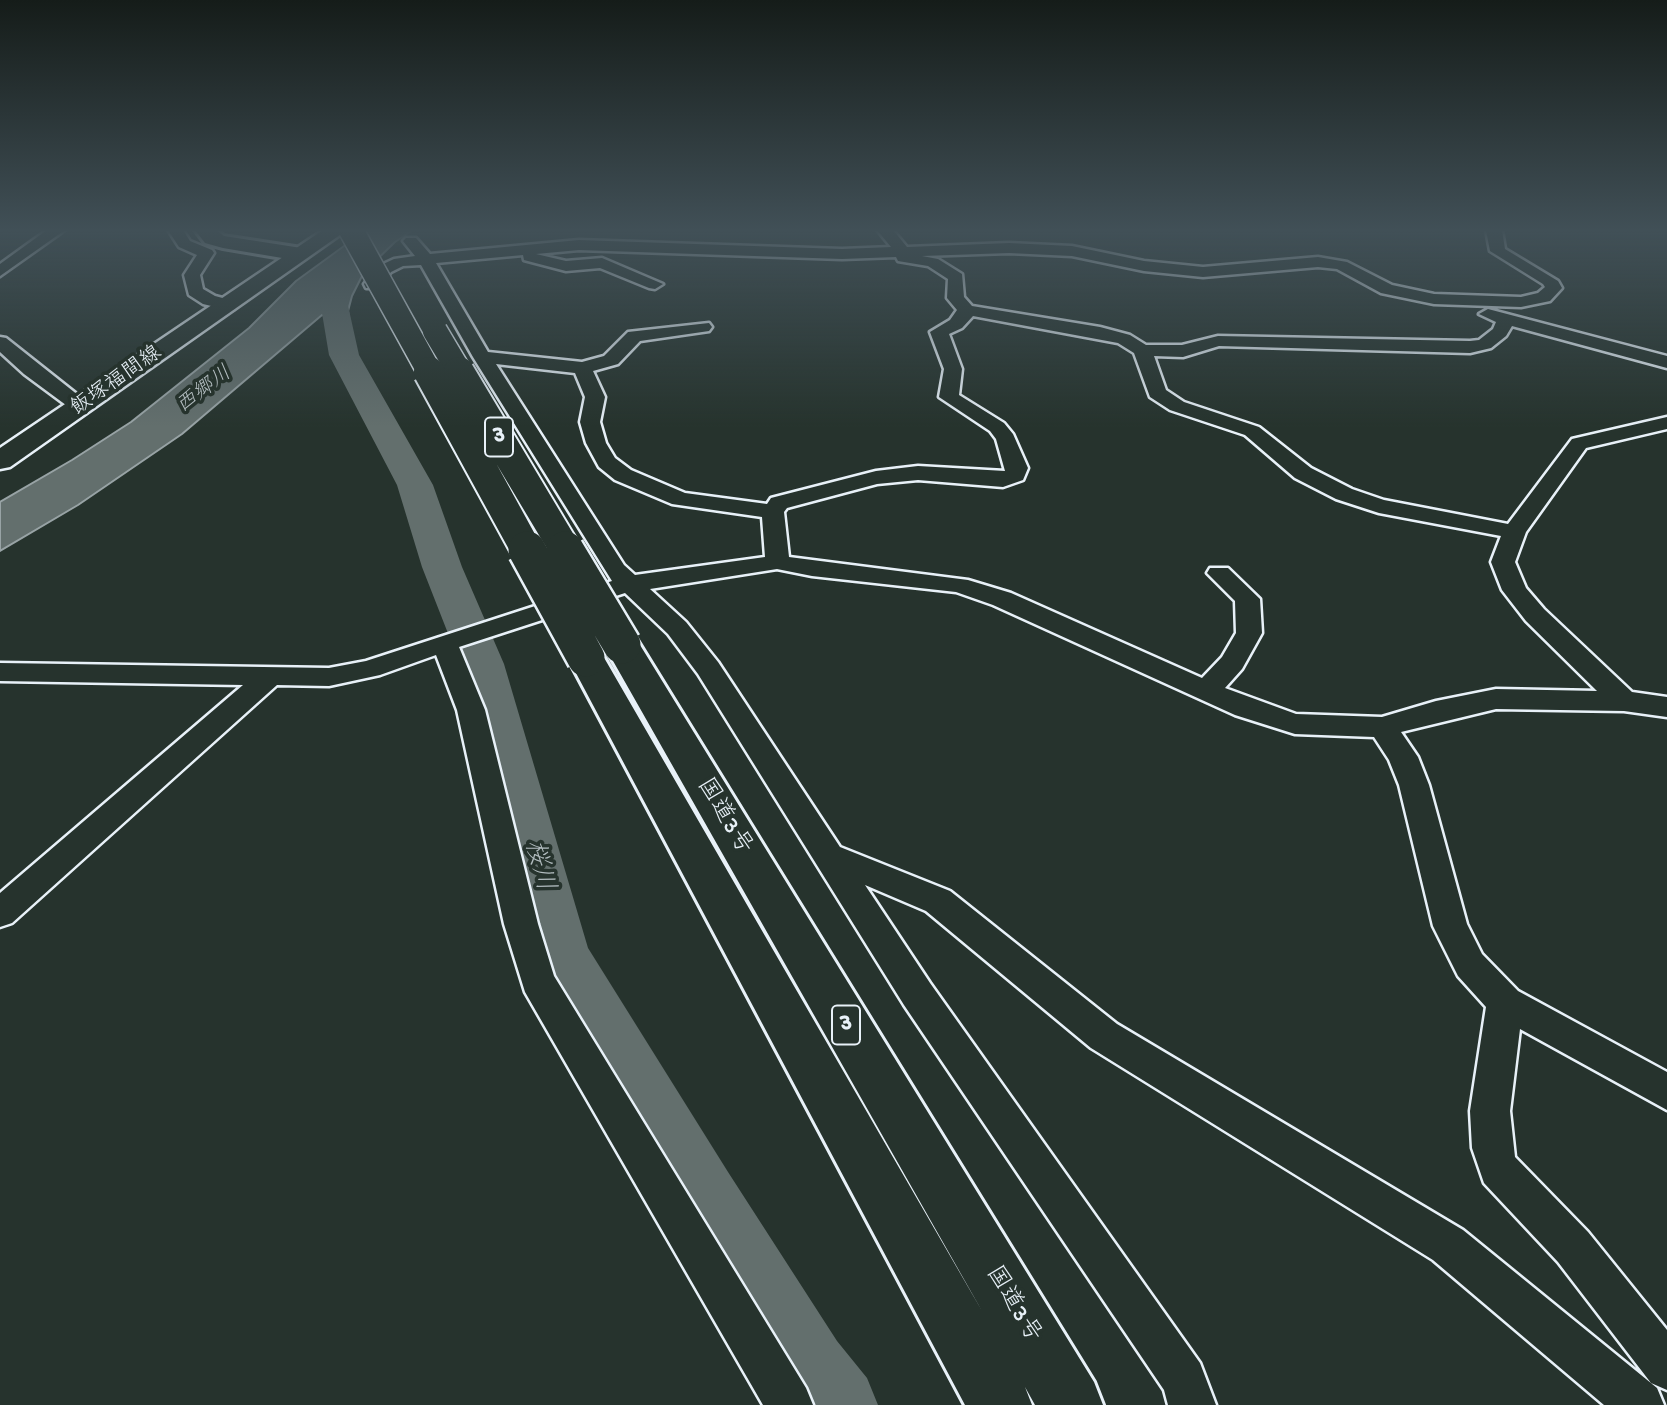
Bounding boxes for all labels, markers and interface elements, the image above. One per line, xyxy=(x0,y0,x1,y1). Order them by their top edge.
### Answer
street label: 飯塚福間線 xyxy=(67,342,167,422)
water label: 西郷川 xyxy=(172,362,238,420)
road number: 3 xyxy=(485,418,513,457)
street label: 国道3号 xyxy=(689,773,757,861)
water label: 桜川 xyxy=(515,837,559,895)
road number: 3 xyxy=(832,1006,860,1044)
street label: 国道3号 xyxy=(978,1261,1046,1349)

